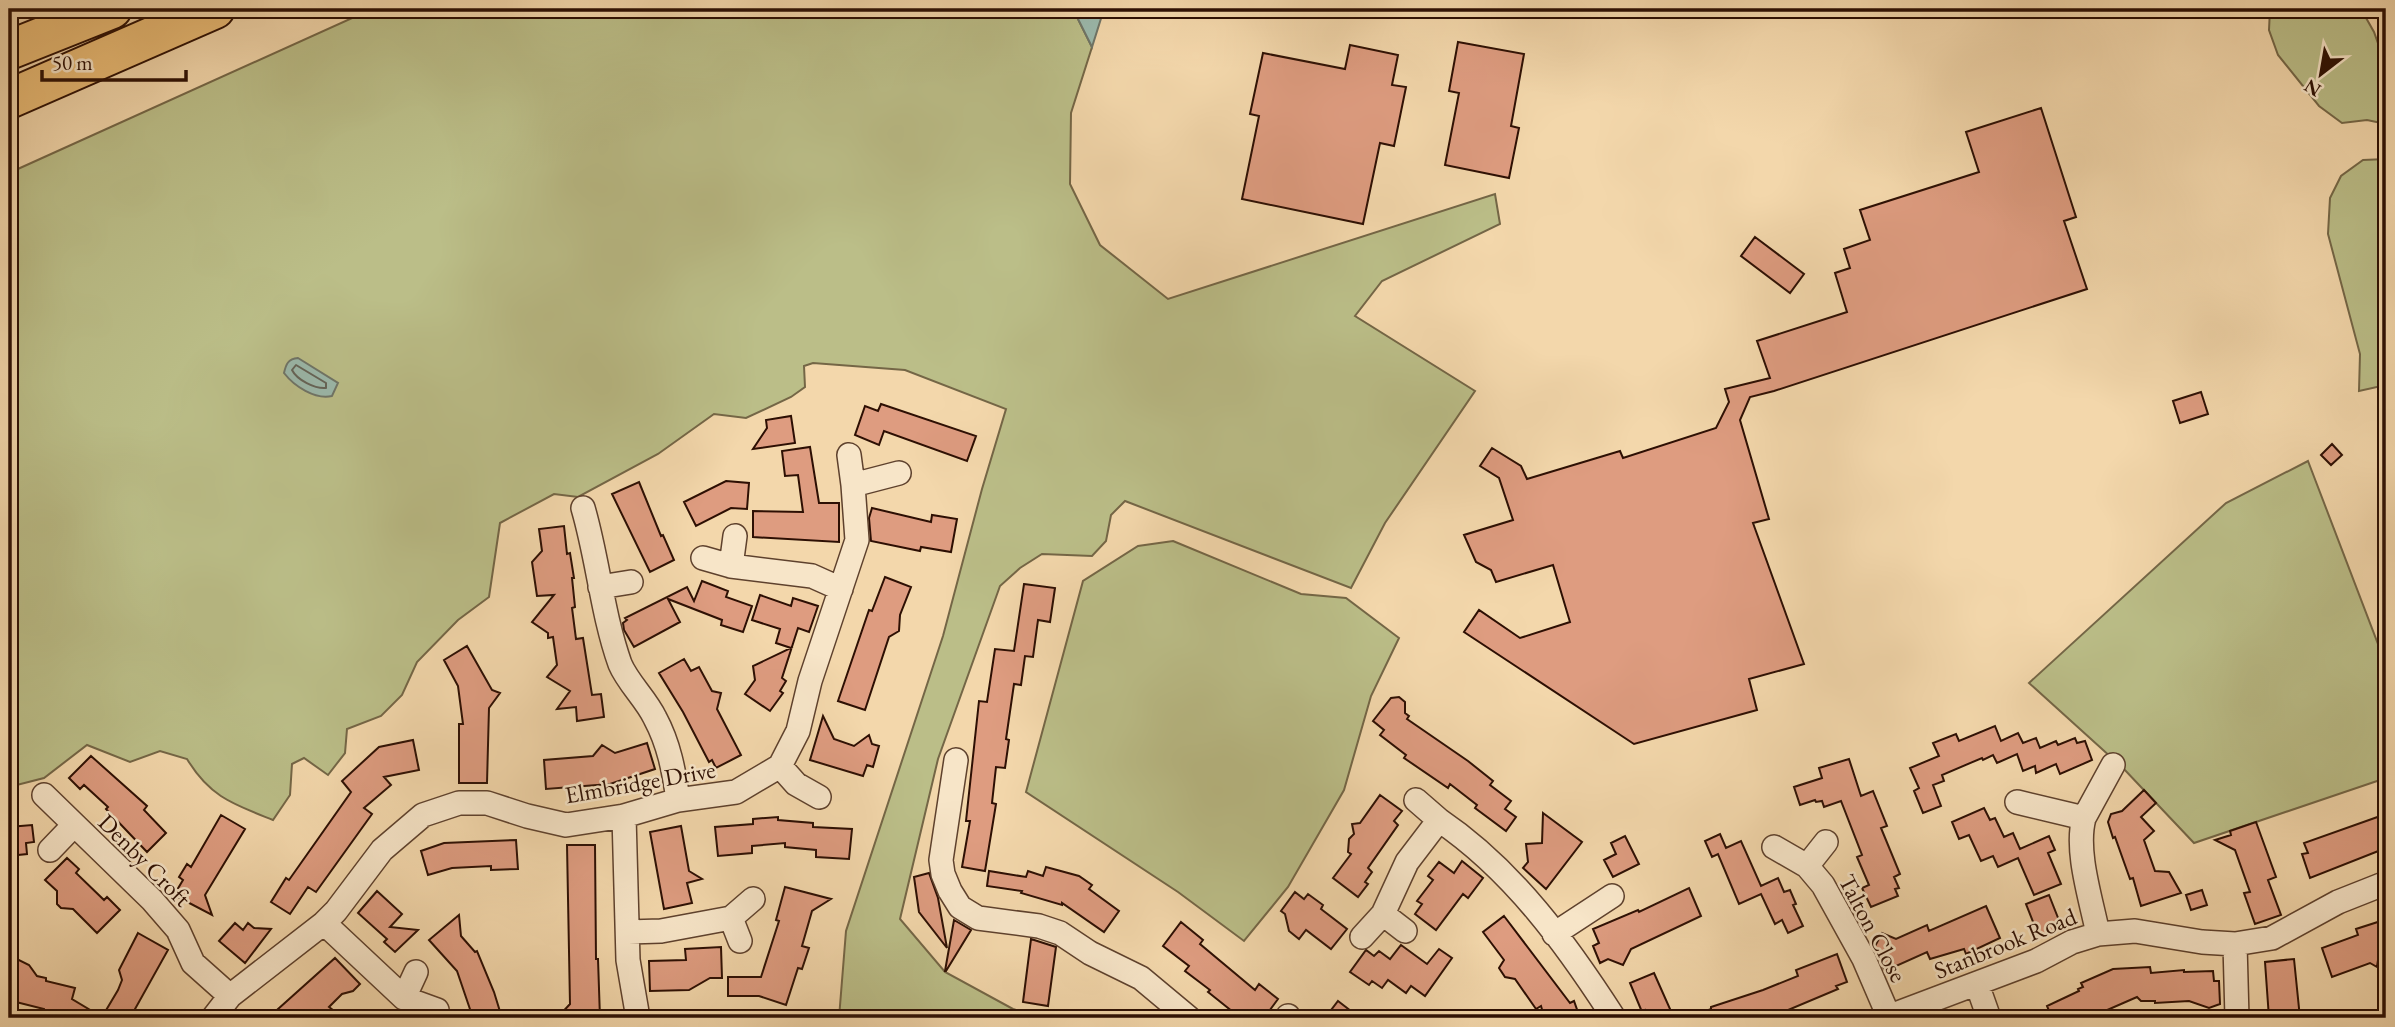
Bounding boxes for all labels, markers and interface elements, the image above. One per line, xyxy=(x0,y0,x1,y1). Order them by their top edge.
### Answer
scale bar xyxy=(42,38,186,82)
north arrow xyxy=(2286,38,2356,108)
text: 50 m xyxy=(52,49,93,76)
text: N xyxy=(2299,73,2326,103)
street label: Elmbridge Drive xyxy=(562,754,718,810)
street label: Denby Croft xyxy=(92,807,198,913)
street label: Talton Close xyxy=(1832,869,1914,987)
street label: Stanbrook Road xyxy=(1929,900,2082,986)

